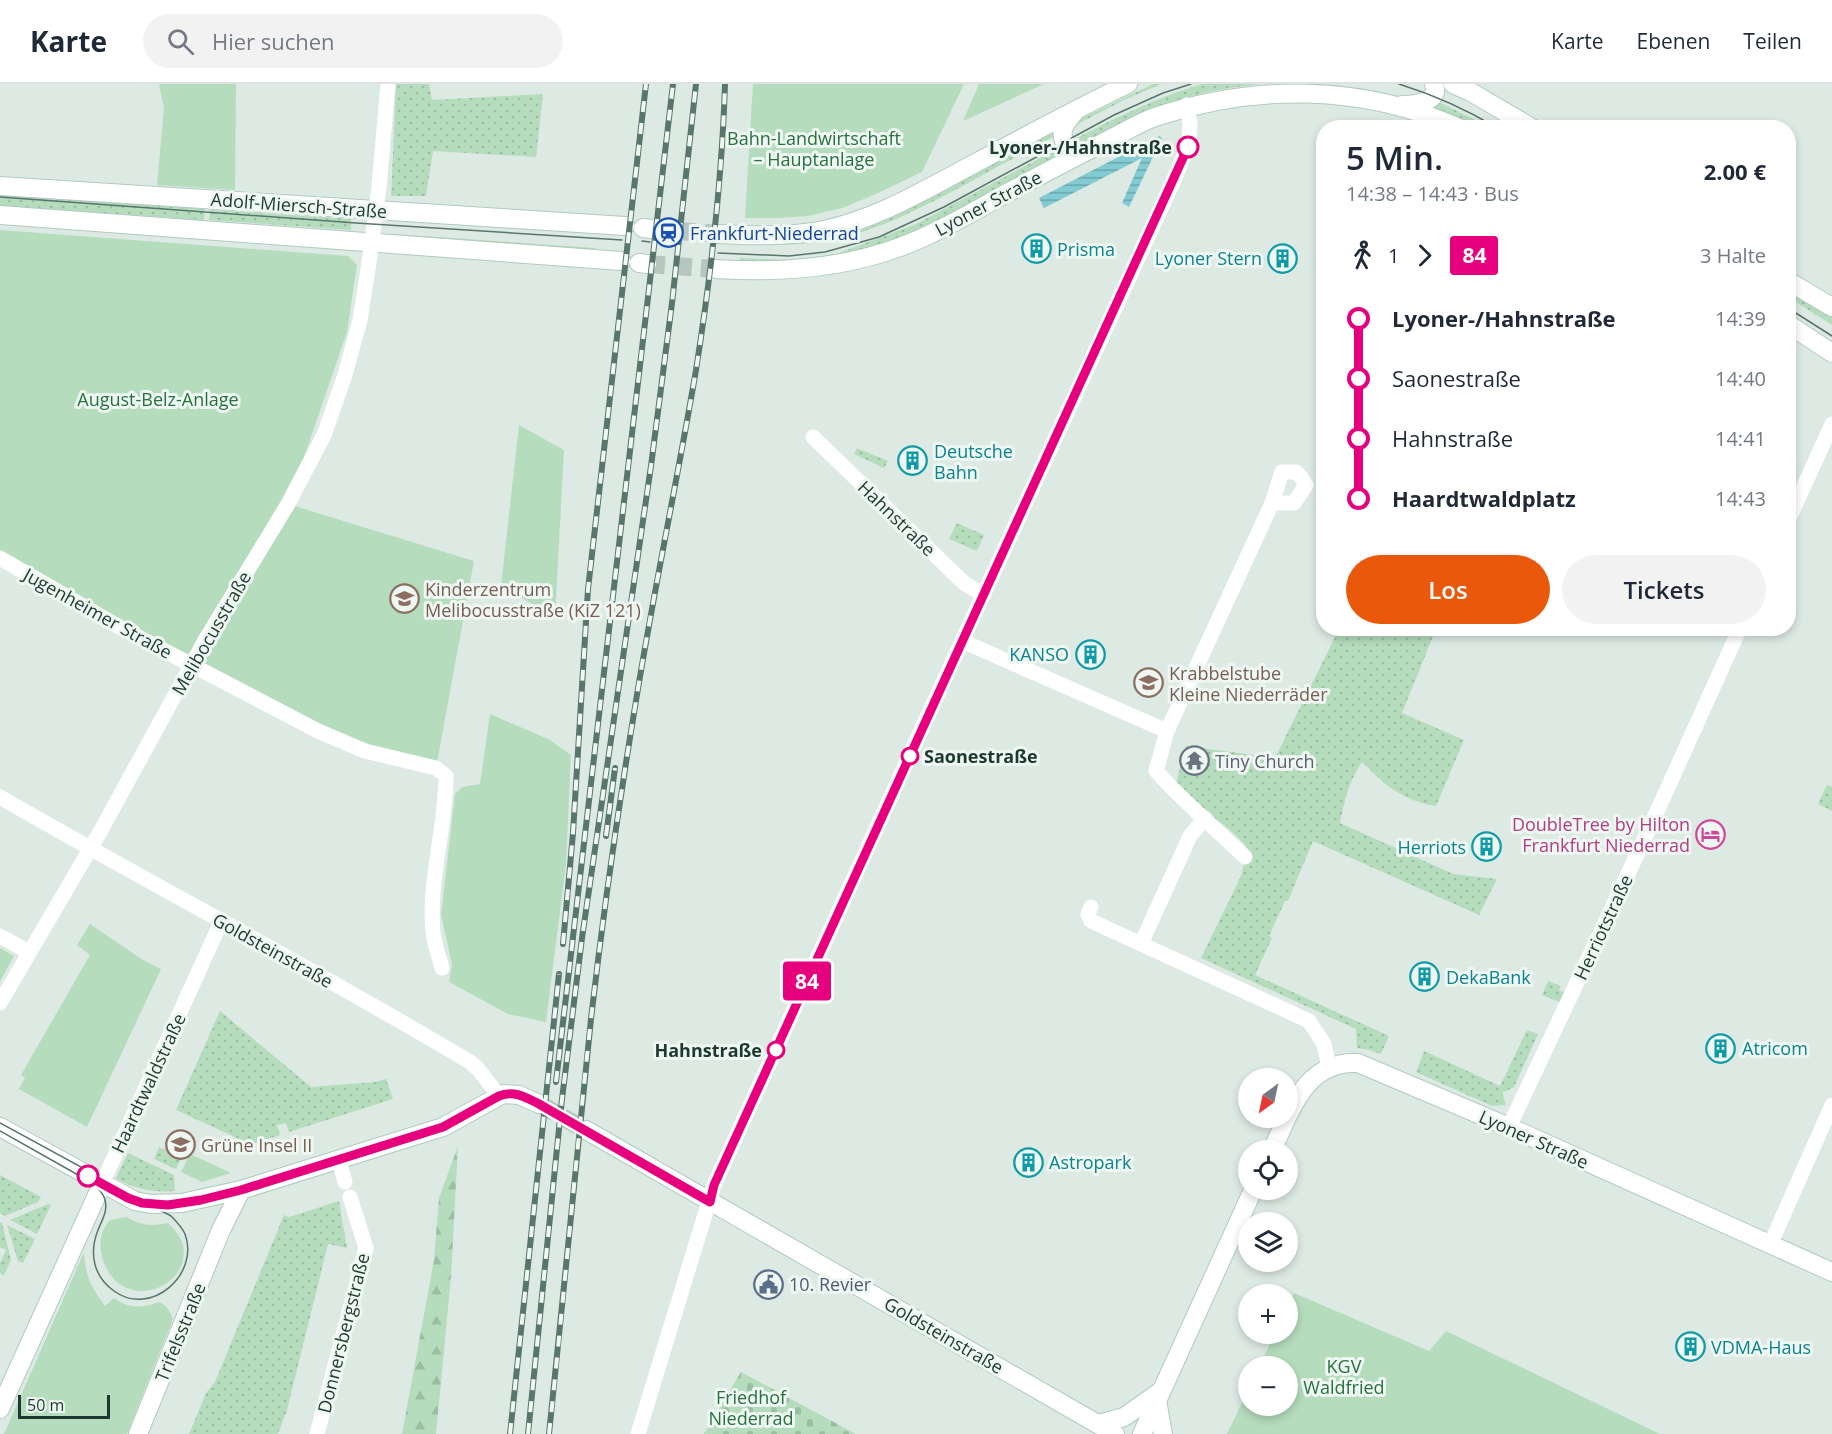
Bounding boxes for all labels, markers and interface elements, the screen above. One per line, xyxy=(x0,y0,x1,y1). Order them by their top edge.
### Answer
search box xyxy=(143,14,563,68)
text: Karte xyxy=(30,22,107,60)
icon: search xyxy=(164,25,197,58)
text: Hier suchen xyxy=(212,26,335,56)
text: Karte xyxy=(1551,27,1604,55)
text: Ebenen xyxy=(1637,27,1710,55)
text: Teilen xyxy=(1743,27,1802,55)
park label: Bahn-Landwirtschaft – Hauptanlage xyxy=(727,126,901,171)
place label: Lyoner-/Hahnstraße xyxy=(989,135,1172,159)
text: 5 Min. xyxy=(1346,135,1443,180)
marker: Lyoner-/Hahnstraße xyxy=(1177,136,1199,158)
text: 2.00 € xyxy=(1704,156,1766,186)
street label: Lyoner Straße xyxy=(931,165,1045,241)
text: 14:38 – 14:43 · Bus xyxy=(1346,180,1519,207)
street label: Adolf-Miersch-Straße xyxy=(210,187,388,223)
station icon: Frankfurt-Niederrad xyxy=(653,217,685,249)
place label: Frankfurt-Niederrad xyxy=(690,221,859,245)
building icon: Prisma xyxy=(1020,233,1052,265)
place label: Prisma xyxy=(1057,237,1115,261)
icon: walk xyxy=(1346,239,1379,272)
icon: forward xyxy=(1408,239,1441,272)
text: 84 xyxy=(1462,241,1486,269)
building icon: Lyoner Stern xyxy=(1267,242,1299,274)
text: 1 xyxy=(1388,242,1399,269)
text: 3 Halte xyxy=(1700,242,1766,269)
place label: Lyoner Stern xyxy=(1155,246,1262,270)
text: Lyoner-/Hahnstraße xyxy=(1392,303,1616,333)
text: 14:39 xyxy=(1715,305,1766,332)
text: Saonestraße xyxy=(1392,363,1521,393)
text: 14:40 xyxy=(1715,365,1766,392)
park label: August-Belz-Anlage xyxy=(77,387,239,411)
text: Hahnstraße xyxy=(1392,423,1513,453)
text: 14:41 xyxy=(1715,425,1766,452)
place label: Deutsche Bahn xyxy=(934,439,1013,484)
building icon: Deutsche Bahn xyxy=(897,445,929,477)
street label: Hahnstraße xyxy=(853,475,941,561)
text: Haardtwaldplatz xyxy=(1392,483,1576,513)
text: 14:43 xyxy=(1715,485,1766,512)
button: Los xyxy=(1346,555,1550,624)
button: Tickets xyxy=(1562,555,1766,624)
street label: Jugenheimer Straße xyxy=(18,561,177,664)
street label: Melibocusstraße xyxy=(166,567,256,699)
place label: Kinderzentrum Melibocusstraße (KiZ 121) xyxy=(425,577,641,622)
school or university icon: Kinderzentrum Melibocusstraße (KiZ 121) xyxy=(388,583,420,615)
building icon: KANSO xyxy=(1074,638,1106,670)
place label: KANSO xyxy=(1009,642,1069,666)
place label: Krabbelstube Kleine Niederräder xyxy=(1169,661,1328,706)
school or university icon: Krabbelstube Kleine Niederräder xyxy=(1132,667,1164,699)
place label: Saonestraße xyxy=(924,744,1038,768)
temple icon: Tiny Church xyxy=(1178,745,1210,777)
marker: Saonestraße xyxy=(901,747,919,765)
place label: Tiny Church xyxy=(1215,749,1315,773)
place label: DoubleTree by Hilton Frankfurt Niederrad xyxy=(1512,812,1690,857)
hotel icon: DoubleTree by Hilton Frankfurt Niederrad xyxy=(1695,818,1727,850)
building icon: Herriots xyxy=(1471,831,1503,863)
place label: Herriots xyxy=(1398,835,1466,859)
street label: Herriotstraße xyxy=(1568,870,1638,984)
street label: Goldsteinstraße xyxy=(209,907,337,993)
building icon: DekaBank xyxy=(1409,961,1441,993)
line badge: 84 xyxy=(780,962,834,1000)
place label: DekaBank xyxy=(1446,965,1531,989)
text: 84 xyxy=(795,967,819,995)
street label: Haardtwaldstraße xyxy=(105,1009,191,1157)
building icon: Atricom xyxy=(1705,1032,1737,1064)
place label: Atricom xyxy=(1742,1036,1808,1060)
place label: Hahnstraße xyxy=(654,1038,762,1062)
marker: Hahnstraße xyxy=(767,1041,785,1059)
north arrow xyxy=(1238,1068,1298,1128)
map controls xyxy=(1238,1068,1298,1416)
street label: Lyoner Straße xyxy=(1475,1104,1593,1174)
school or university icon: Grüne Insel II xyxy=(164,1129,196,1161)
place label: Grüne Insel II xyxy=(201,1133,312,1157)
button: locate xyxy=(1238,1140,1298,1200)
building icon: Astropark xyxy=(1012,1146,1044,1178)
place label: Astropark xyxy=(1049,1150,1132,1174)
unlabelled marker xyxy=(77,1165,99,1187)
button: layers xyxy=(1238,1212,1298,1272)
street label: Donnersbergstraße xyxy=(312,1251,374,1415)
public building icon: 10. Revier xyxy=(752,1268,784,1300)
place label: 10. Revier xyxy=(789,1272,872,1296)
street label: Trifelsstraße xyxy=(149,1279,211,1385)
button: + xyxy=(1238,1284,1298,1344)
street label: Goldsteinstraße xyxy=(880,1291,1008,1379)
building icon: VDMA-Haus xyxy=(1674,1331,1706,1363)
place label: VDMA-Haus xyxy=(1711,1335,1811,1359)
park label: KGV Waldfried xyxy=(1303,1354,1385,1399)
button: − xyxy=(1238,1356,1298,1416)
park label: Friedhof Niederrad xyxy=(708,1385,794,1430)
scale bar xyxy=(18,1392,110,1420)
text: 50 m xyxy=(27,1394,64,1416)

